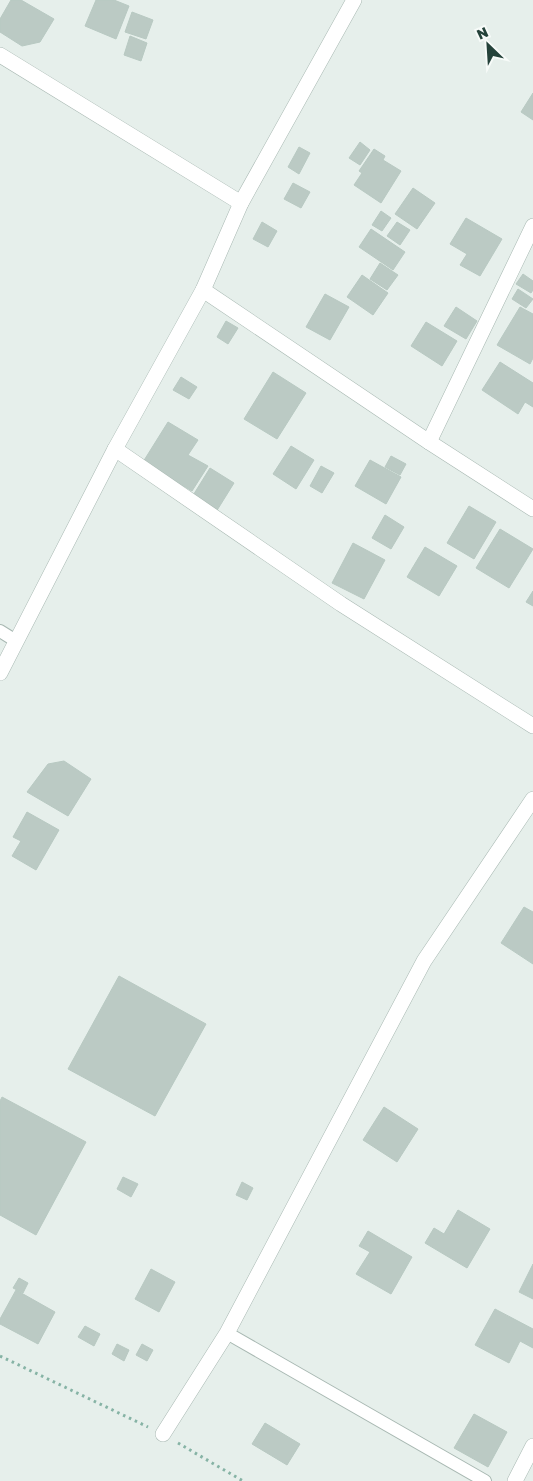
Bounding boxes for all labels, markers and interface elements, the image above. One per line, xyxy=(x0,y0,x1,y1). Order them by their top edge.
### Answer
north arrow xyxy=(463,20,513,70)
text: N xyxy=(474,23,491,43)

